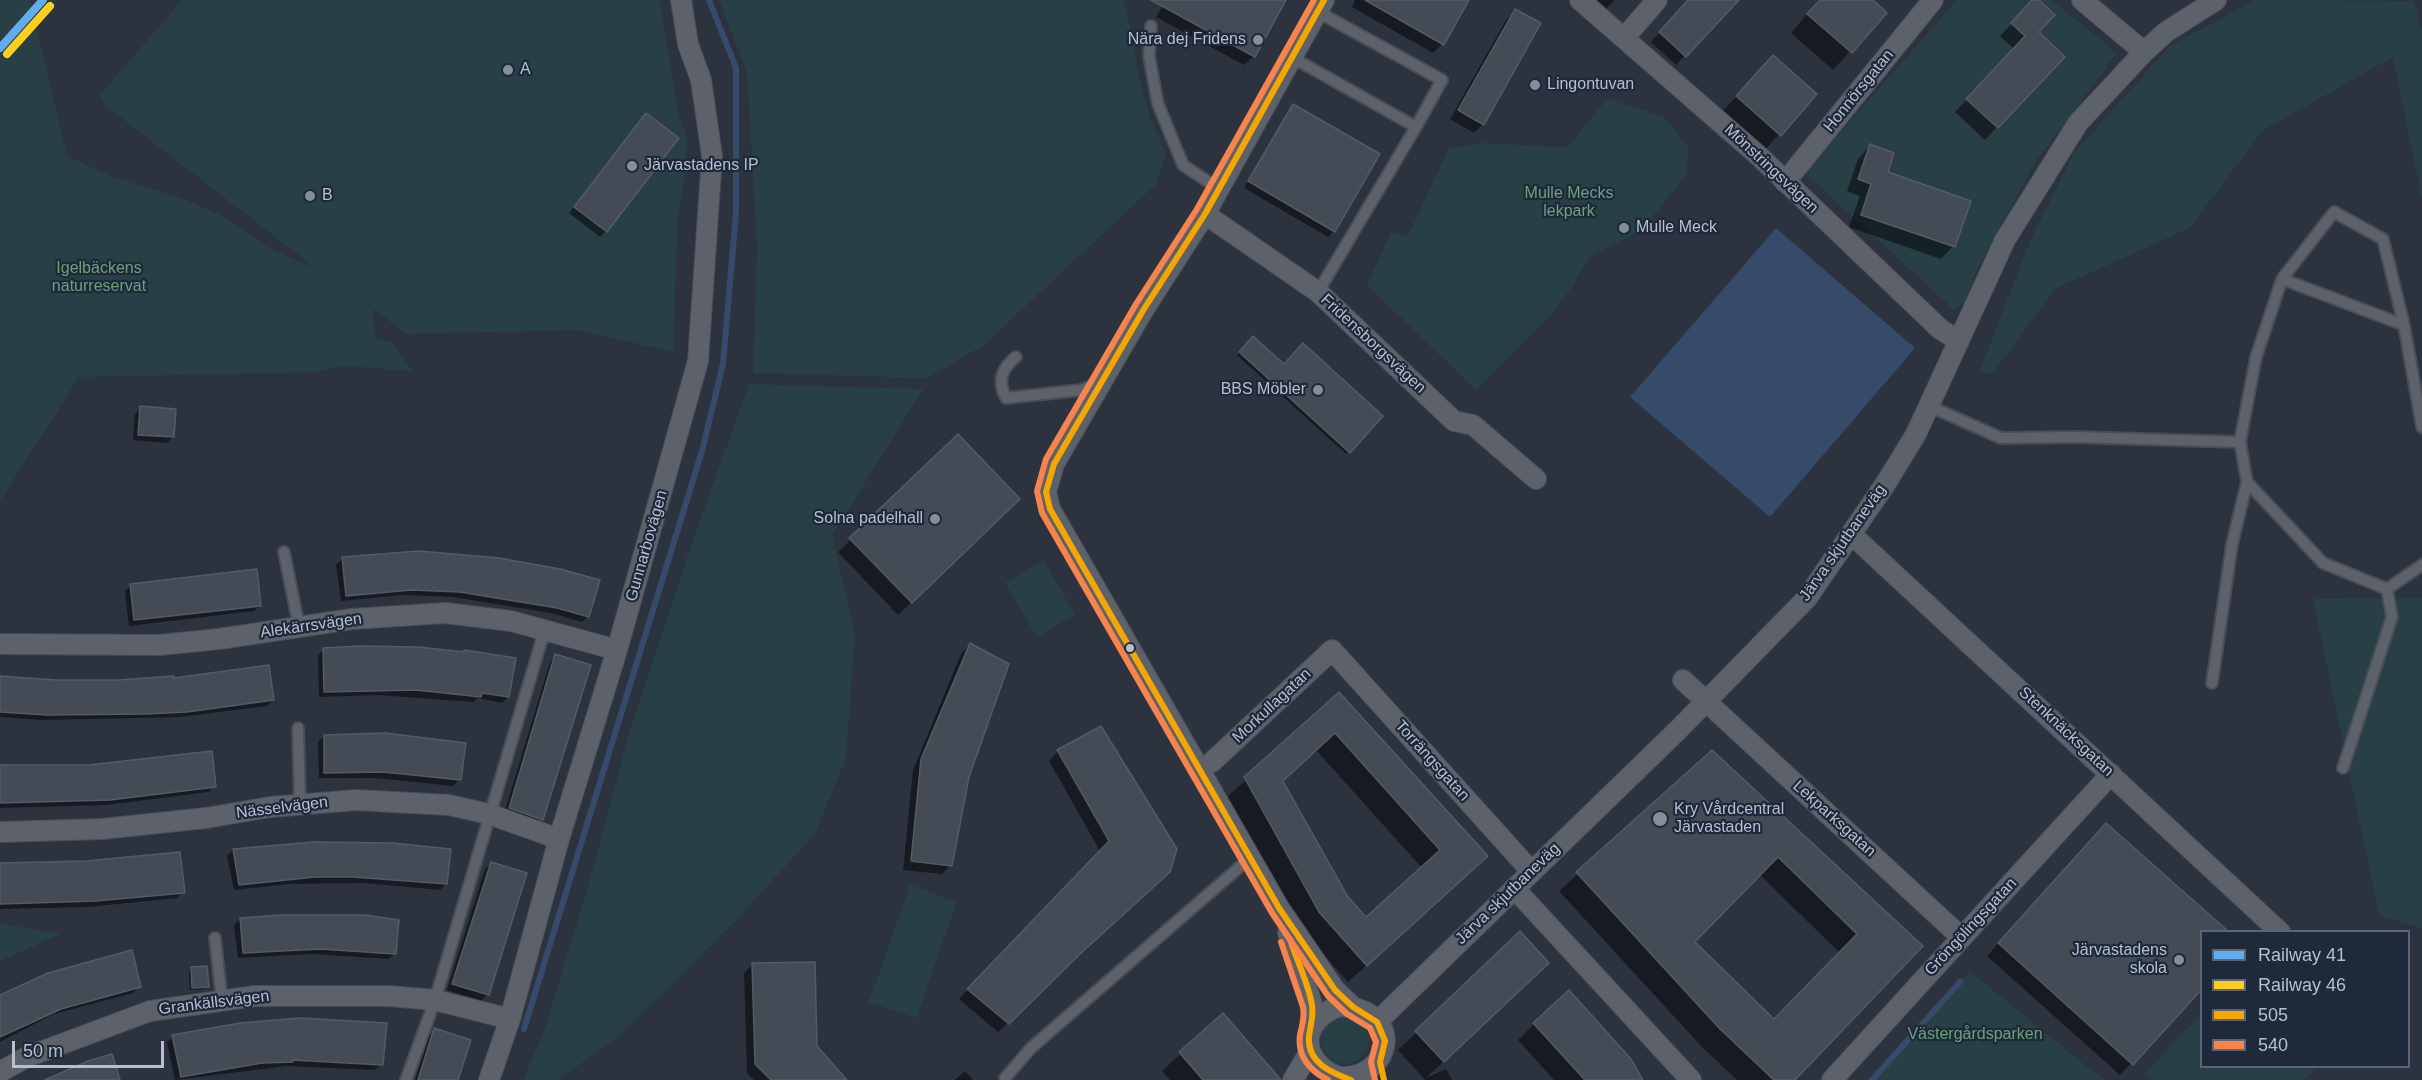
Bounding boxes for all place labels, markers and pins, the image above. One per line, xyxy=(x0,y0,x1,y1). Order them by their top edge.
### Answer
place label: Nära dej Fridens xyxy=(1128,30,1246,50)
marker: Nära dej Fridens xyxy=(1251,33,1265,47)
place label: A xyxy=(520,60,531,80)
marker: A xyxy=(501,63,515,77)
place label: Lingontuvan xyxy=(1547,75,1634,95)
marker: Lingontuvan xyxy=(1528,78,1542,92)
place label: Järvastadens IP xyxy=(644,156,759,176)
marker: Järvastadens IP xyxy=(625,159,639,173)
place label: B xyxy=(322,186,333,206)
marker: B xyxy=(303,189,317,203)
place label: Mulle Meck xyxy=(1636,218,1717,238)
marker: Mulle Meck xyxy=(1617,221,1631,235)
place label: BBS Möbler xyxy=(1221,380,1306,400)
marker: BBS Möbler xyxy=(1311,383,1325,397)
place label: Solna padelhall xyxy=(814,509,923,529)
marker: Solna padelhall xyxy=(928,512,942,526)
unlabelled marker xyxy=(1124,642,1136,654)
place label: Kry Vårdcentral Järvastaden xyxy=(1674,800,1784,838)
marker: Kry Vårdcentral Järvastaden xyxy=(1651,810,1669,828)
place label: Järvastadens skola xyxy=(2072,941,2167,979)
marker: Järvastadens skola xyxy=(2172,953,2186,967)

